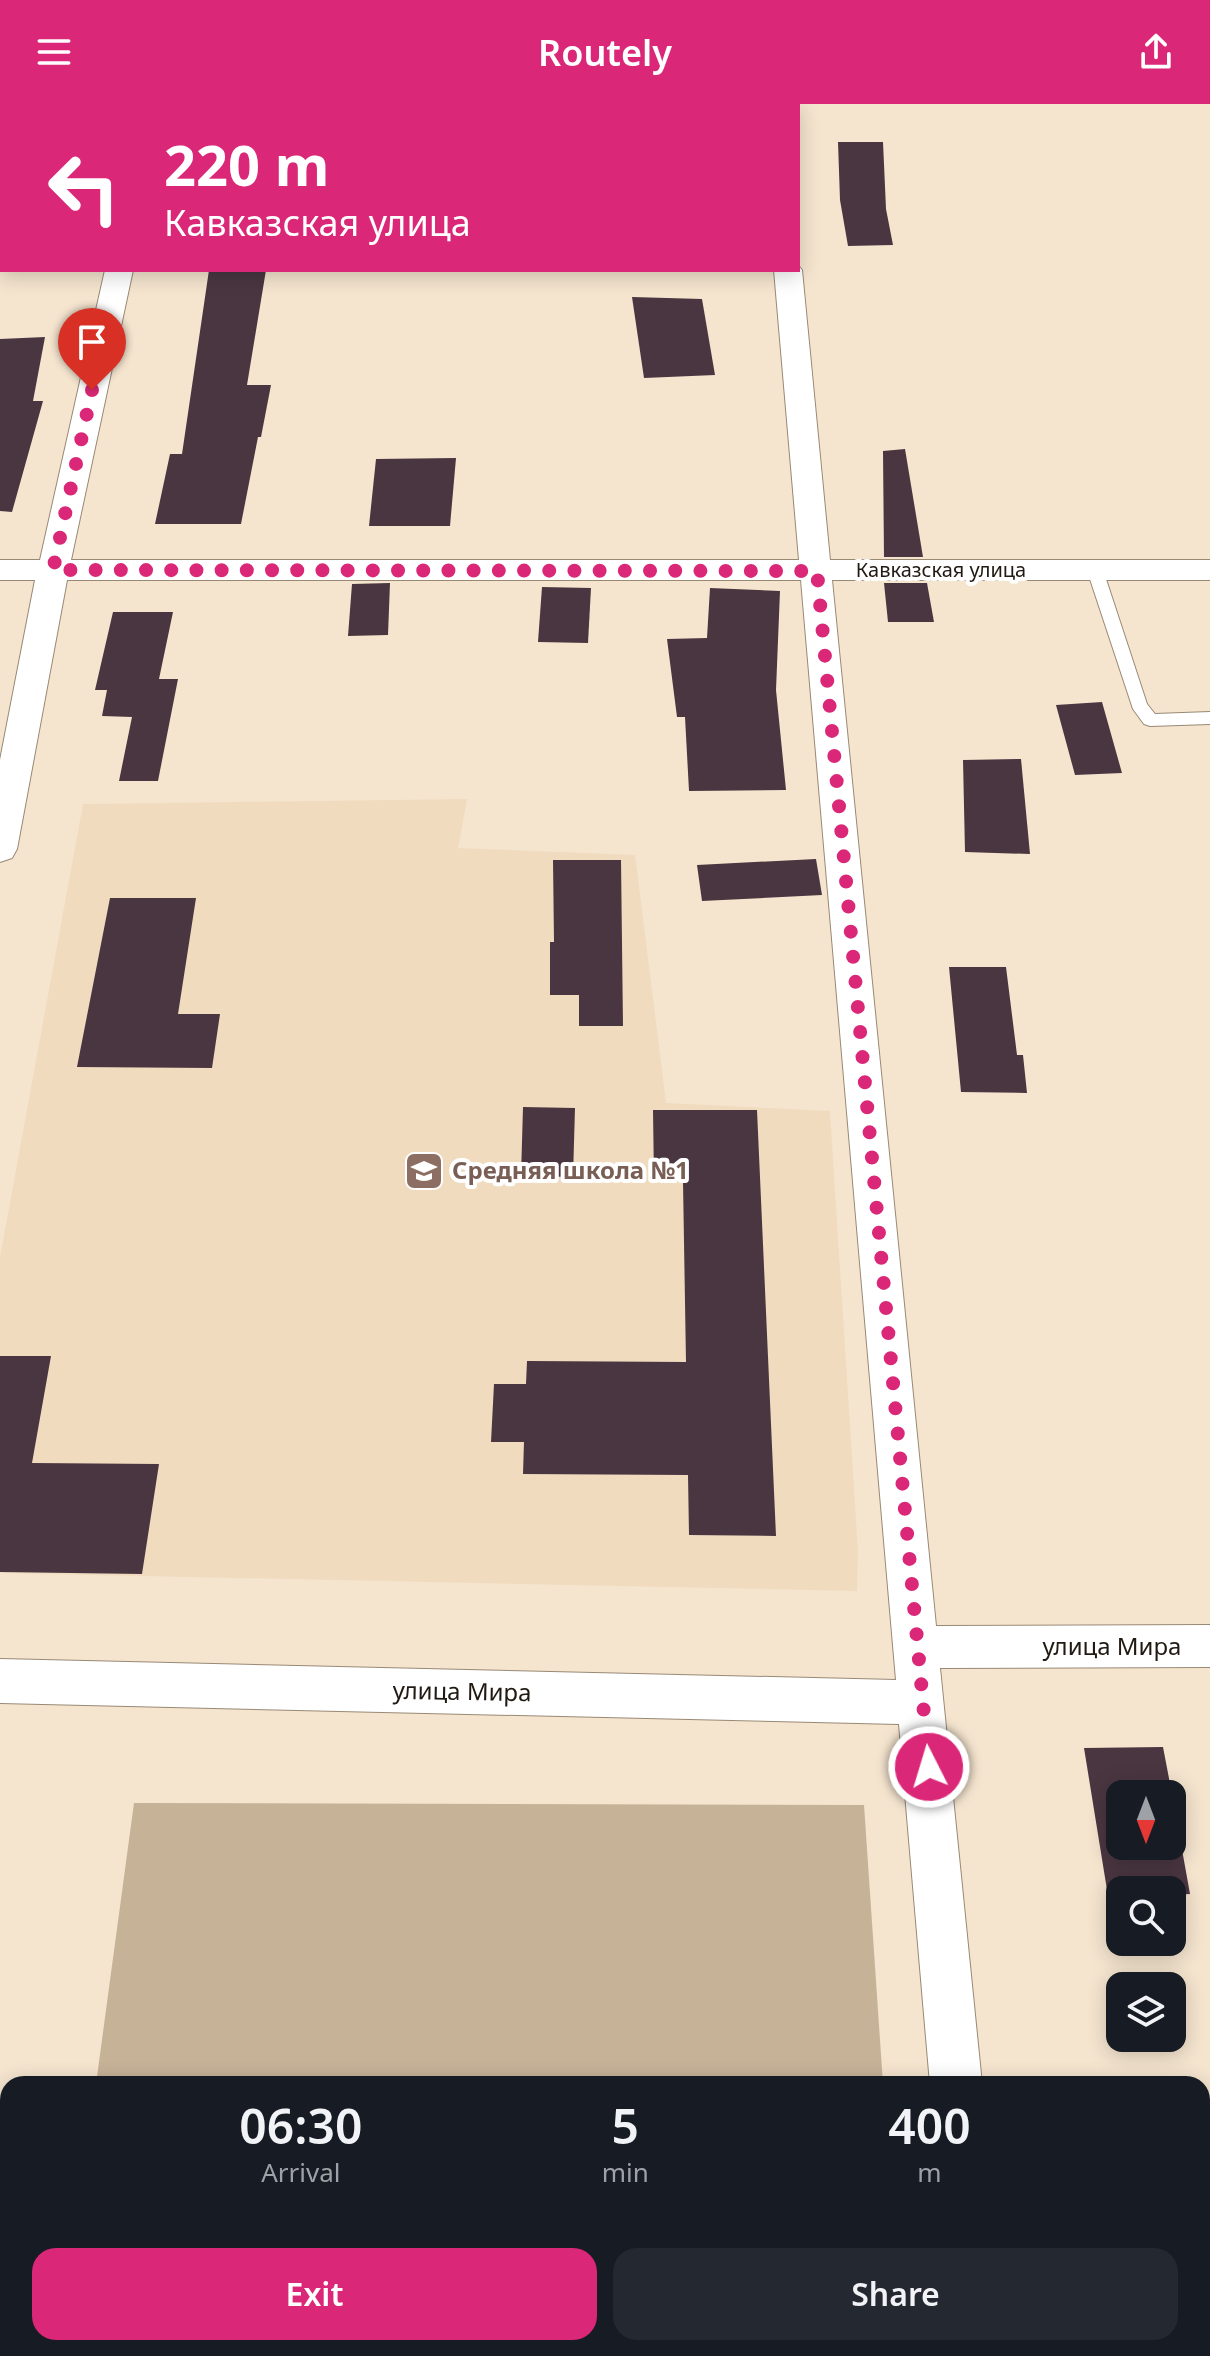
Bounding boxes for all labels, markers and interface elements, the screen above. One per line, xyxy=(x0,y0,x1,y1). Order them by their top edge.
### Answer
text: Routely xyxy=(538,28,672,77)
icon: menu xyxy=(32,30,76,74)
icon: share xyxy=(1134,30,1178,74)
text: 220 m xyxy=(164,126,329,202)
icon: left xyxy=(32,136,136,240)
text: Кавказская улица xyxy=(164,198,471,247)
pin xyxy=(58,308,126,390)
icon: arrive xyxy=(70,320,114,364)
street label: Кавказская улица xyxy=(856,556,1026,583)
school or university icon: Средняя школа №1 xyxy=(403,1150,445,1192)
place label: Средняя школа №1 xyxy=(452,1153,689,1186)
street label: улица Мира xyxy=(1043,1629,1181,1662)
street label: улица Мира xyxy=(392,1673,532,1708)
position arrow xyxy=(887,1725,971,1809)
north arrow xyxy=(1106,1780,1186,1860)
map controls xyxy=(1106,1780,1186,2052)
button: search xyxy=(1106,1876,1186,1956)
button: layers xyxy=(1106,1972,1186,2052)
text: 06:30 xyxy=(239,2093,362,2158)
text: 5 xyxy=(612,2093,639,2158)
text: 400 xyxy=(888,2093,971,2158)
text: Arrival xyxy=(261,2154,341,2190)
text: min xyxy=(602,2154,649,2190)
text: m xyxy=(917,2154,942,2190)
button: Exit xyxy=(32,2248,597,2340)
button: Share xyxy=(613,2248,1178,2340)

